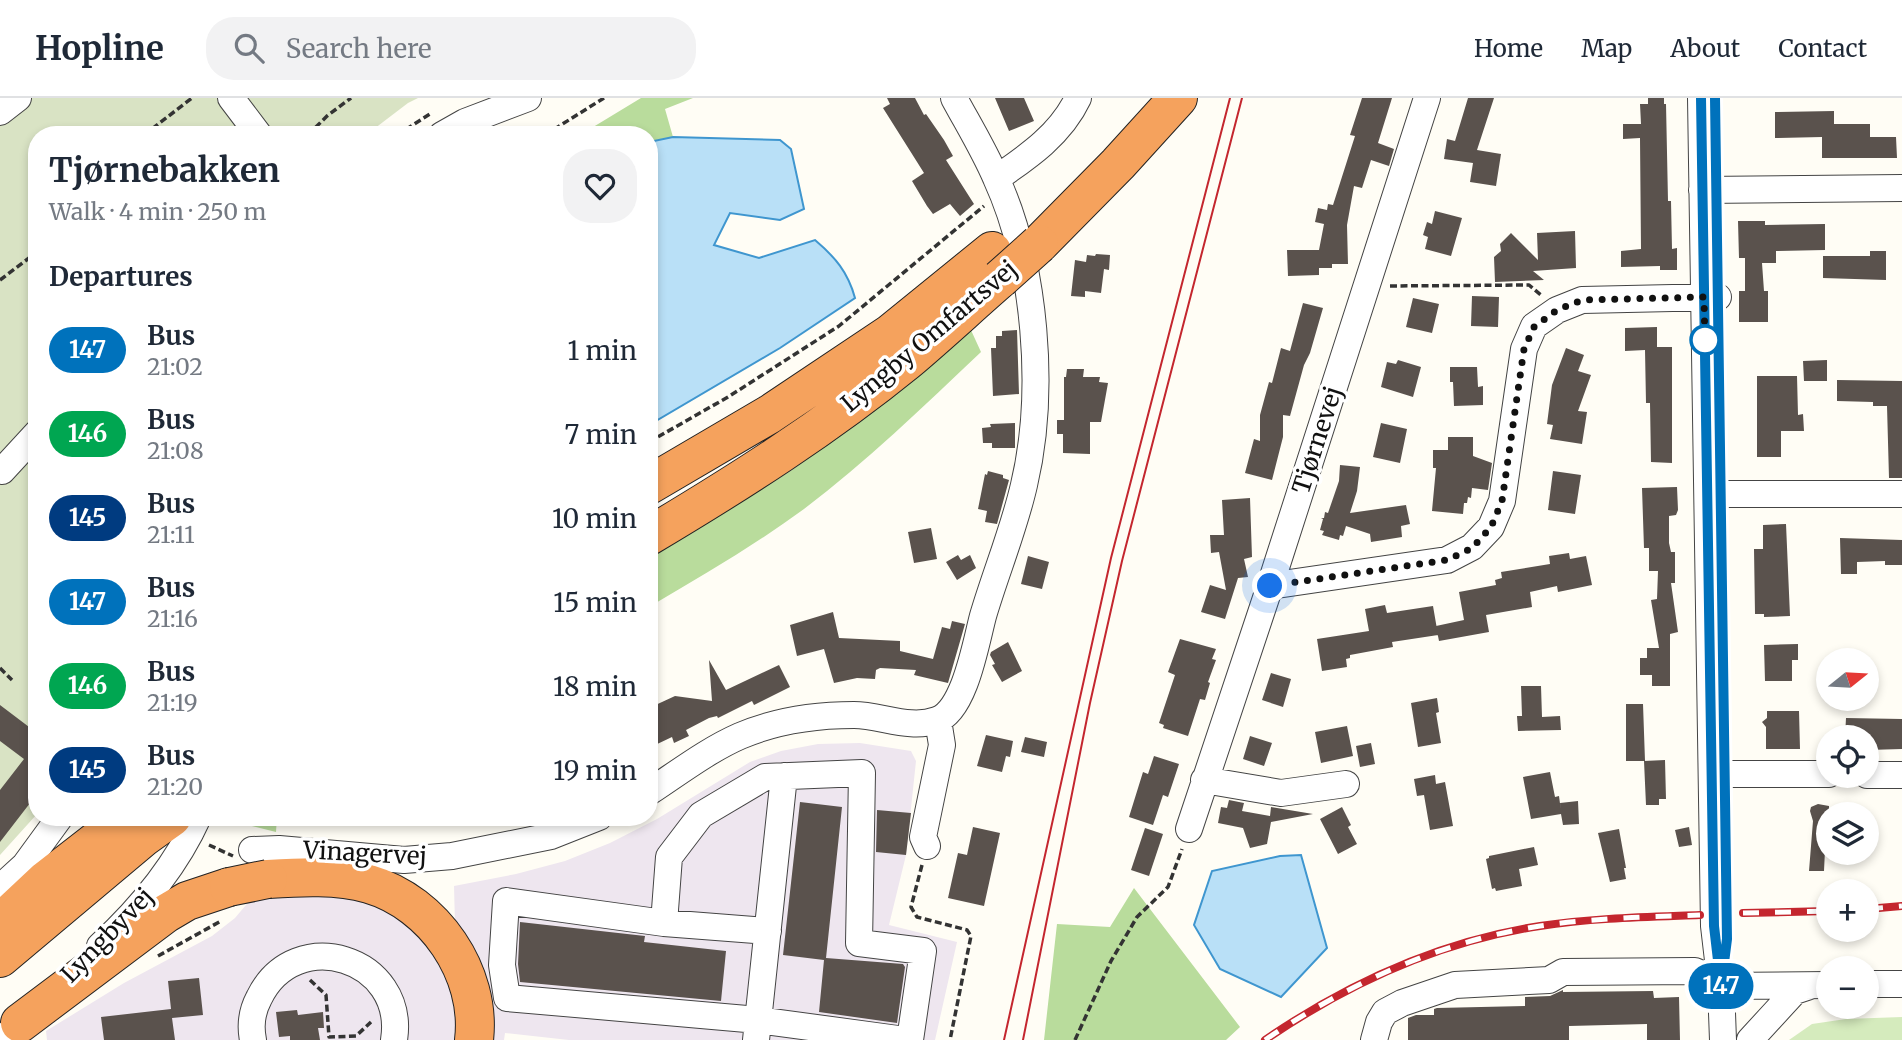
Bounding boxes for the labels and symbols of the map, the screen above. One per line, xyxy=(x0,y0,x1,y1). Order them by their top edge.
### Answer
street label: Lyngby Omfartsvej xyxy=(835,253,1023,419)
unlabelled marker xyxy=(1690,325,1720,355)
street label: Tjørnevej xyxy=(1285,382,1349,498)
your location xyxy=(1252,568,1287,603)
north arrow xyxy=(1816,648,1880,710)
street label: Vinagervej xyxy=(301,834,428,872)
street label: Lyngbyvej xyxy=(54,881,160,989)
line badge: 147 xyxy=(1681,963,1761,1009)

